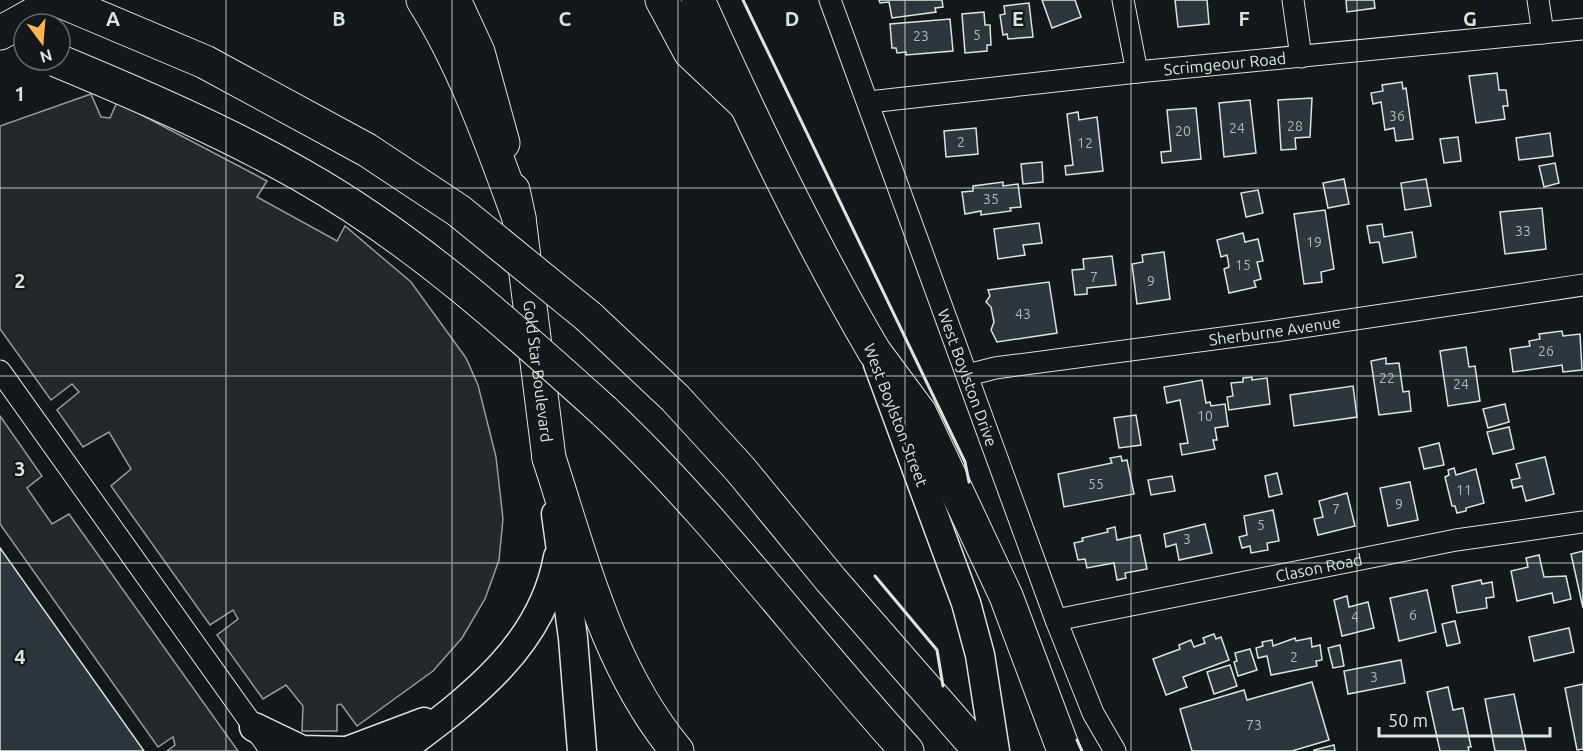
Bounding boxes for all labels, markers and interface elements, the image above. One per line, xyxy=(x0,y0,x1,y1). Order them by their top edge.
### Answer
text: A xyxy=(106,7,120,30)
text: B xyxy=(332,7,346,30)
text: C xyxy=(559,7,572,30)
text: D xyxy=(785,7,799,30)
text: E xyxy=(1012,7,1024,30)
text: F xyxy=(1238,7,1250,30)
text: G xyxy=(1463,7,1477,30)
north arrow xyxy=(12,12,72,72)
house number: 5 xyxy=(973,27,981,43)
house number: 23 xyxy=(913,28,929,44)
text: N xyxy=(38,46,54,67)
street label: Scrimgeour Road xyxy=(1163,49,1287,78)
text: 1 xyxy=(14,82,26,105)
house number: 36 xyxy=(1389,108,1405,124)
house number: 28 xyxy=(1287,118,1303,134)
house number: 24 xyxy=(1229,120,1245,136)
house number: 20 xyxy=(1175,123,1191,139)
house number: 2 xyxy=(957,134,965,150)
house number: 12 xyxy=(1077,135,1093,151)
house number: 35 xyxy=(983,191,999,207)
house number: 33 xyxy=(1515,223,1531,239)
house number: 19 xyxy=(1306,234,1322,250)
house number: 15 xyxy=(1235,257,1251,273)
text: 2 xyxy=(14,269,26,292)
house number: 7 xyxy=(1090,269,1098,285)
house number: 9 xyxy=(1147,273,1155,289)
street label: Gold Star Boulevard xyxy=(520,299,556,443)
street label: West Boylston Drive xyxy=(934,306,1001,449)
house number: 43 xyxy=(1015,306,1031,322)
street label: Sherburne Avenue xyxy=(1208,312,1342,349)
street label: West Boylston Street xyxy=(860,341,932,490)
house number: 26 xyxy=(1538,343,1554,359)
house number: 22 xyxy=(1379,370,1395,386)
house number: 24 xyxy=(1453,376,1469,392)
house number: 10 xyxy=(1197,408,1213,424)
text: 3 xyxy=(14,457,26,480)
house number: 55 xyxy=(1088,476,1104,492)
house number: 11 xyxy=(1456,482,1472,498)
house number: 9 xyxy=(1395,496,1403,512)
house number: 7 xyxy=(1332,501,1340,517)
house number: 5 xyxy=(1257,517,1265,533)
house number: 3 xyxy=(1183,531,1191,547)
street label: Clason Road xyxy=(1274,550,1364,585)
house number: 6 xyxy=(1409,607,1417,623)
house number: 4 xyxy=(1351,609,1359,625)
text: 4 xyxy=(14,645,26,668)
house number: 2 xyxy=(1290,649,1298,665)
house number: 3 xyxy=(1370,669,1378,685)
scale bar xyxy=(1379,700,1550,738)
text: 50 m xyxy=(1388,710,1428,730)
house number: 73 xyxy=(1246,717,1262,733)

